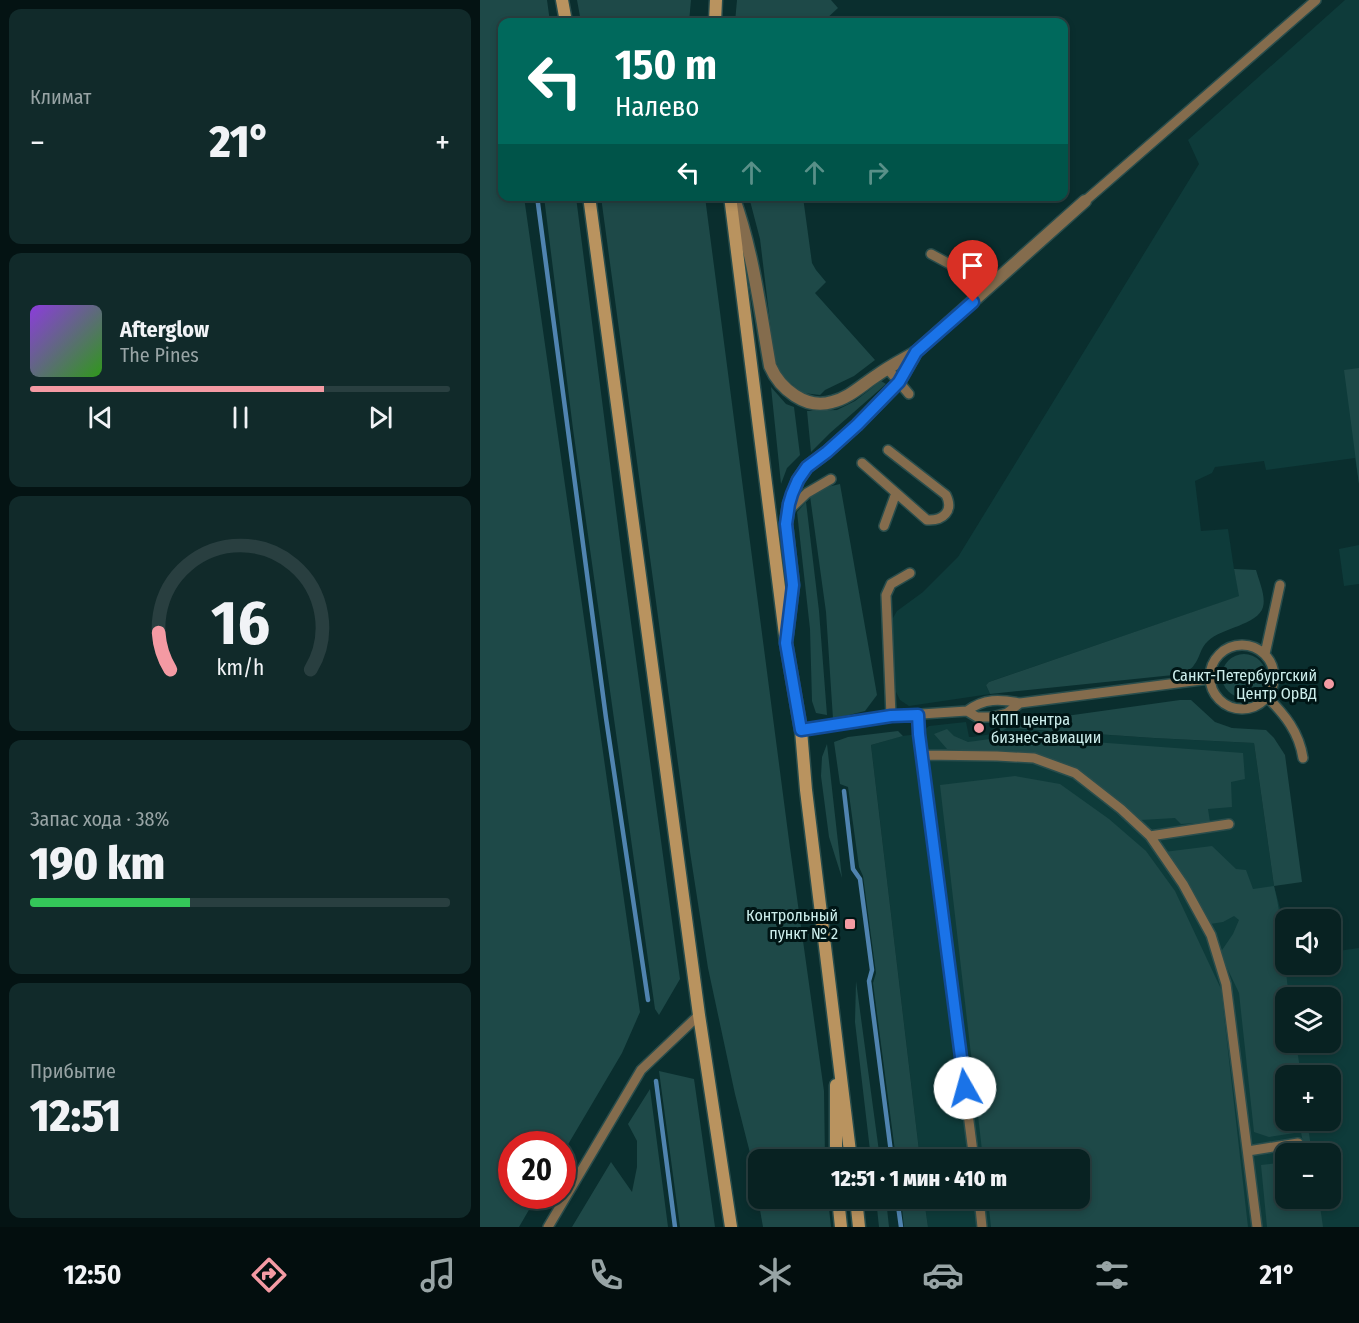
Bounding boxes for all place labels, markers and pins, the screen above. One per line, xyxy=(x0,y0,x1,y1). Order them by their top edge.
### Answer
pin xyxy=(947,240,998,302)
place label: Санкт-Петербургский Центр ОрВД xyxy=(1172,666,1317,703)
marker: Санкт-Петербургский Центр ОрВД xyxy=(1322,677,1336,691)
place label: КПП центра бизнес-авиации xyxy=(991,710,1101,747)
marker: КПП центра бизнес-авиации xyxy=(972,721,986,735)
place label: Контрольный пункт № 2 xyxy=(746,906,838,943)
marker: Контрольный пункт № 2 xyxy=(843,917,857,931)

